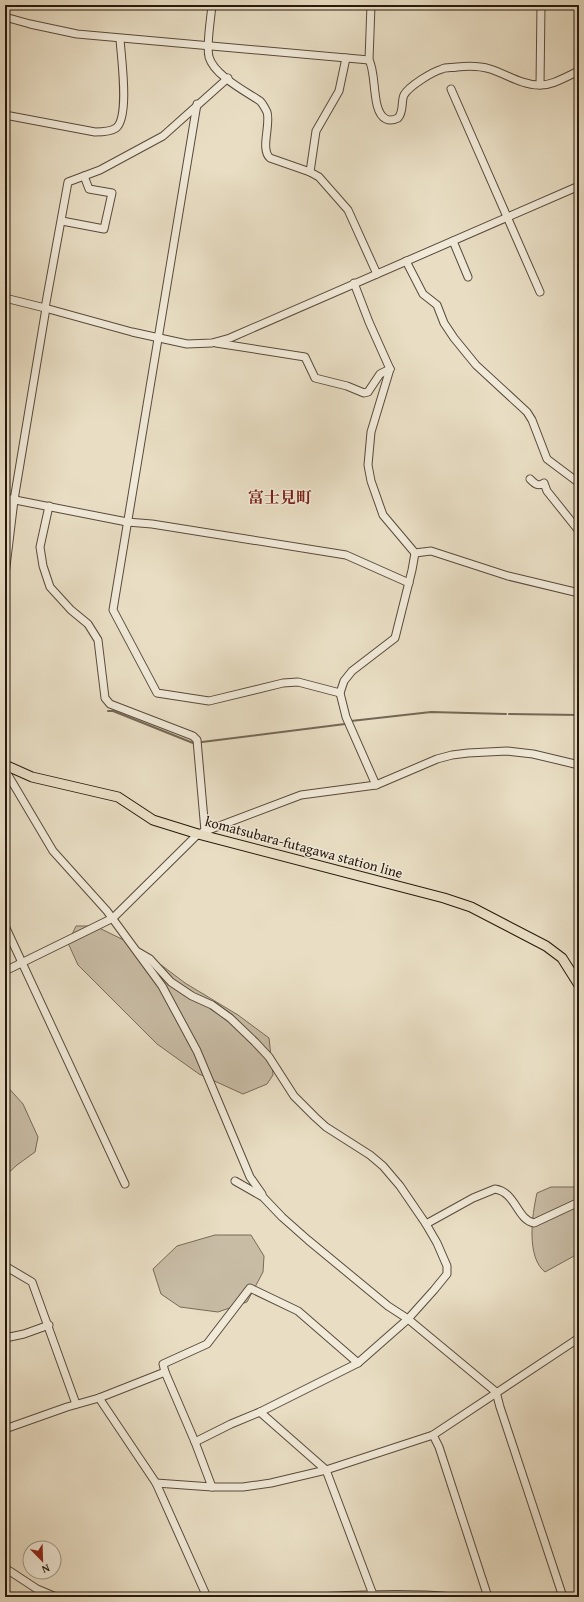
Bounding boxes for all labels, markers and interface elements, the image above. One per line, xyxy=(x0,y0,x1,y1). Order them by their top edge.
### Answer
district label: 富士見町 xyxy=(248,485,312,509)
street label: komatsubara-futagawa station line xyxy=(203,811,405,883)
north arrow xyxy=(22,1540,62,1580)
text: N xyxy=(39,1560,52,1578)

